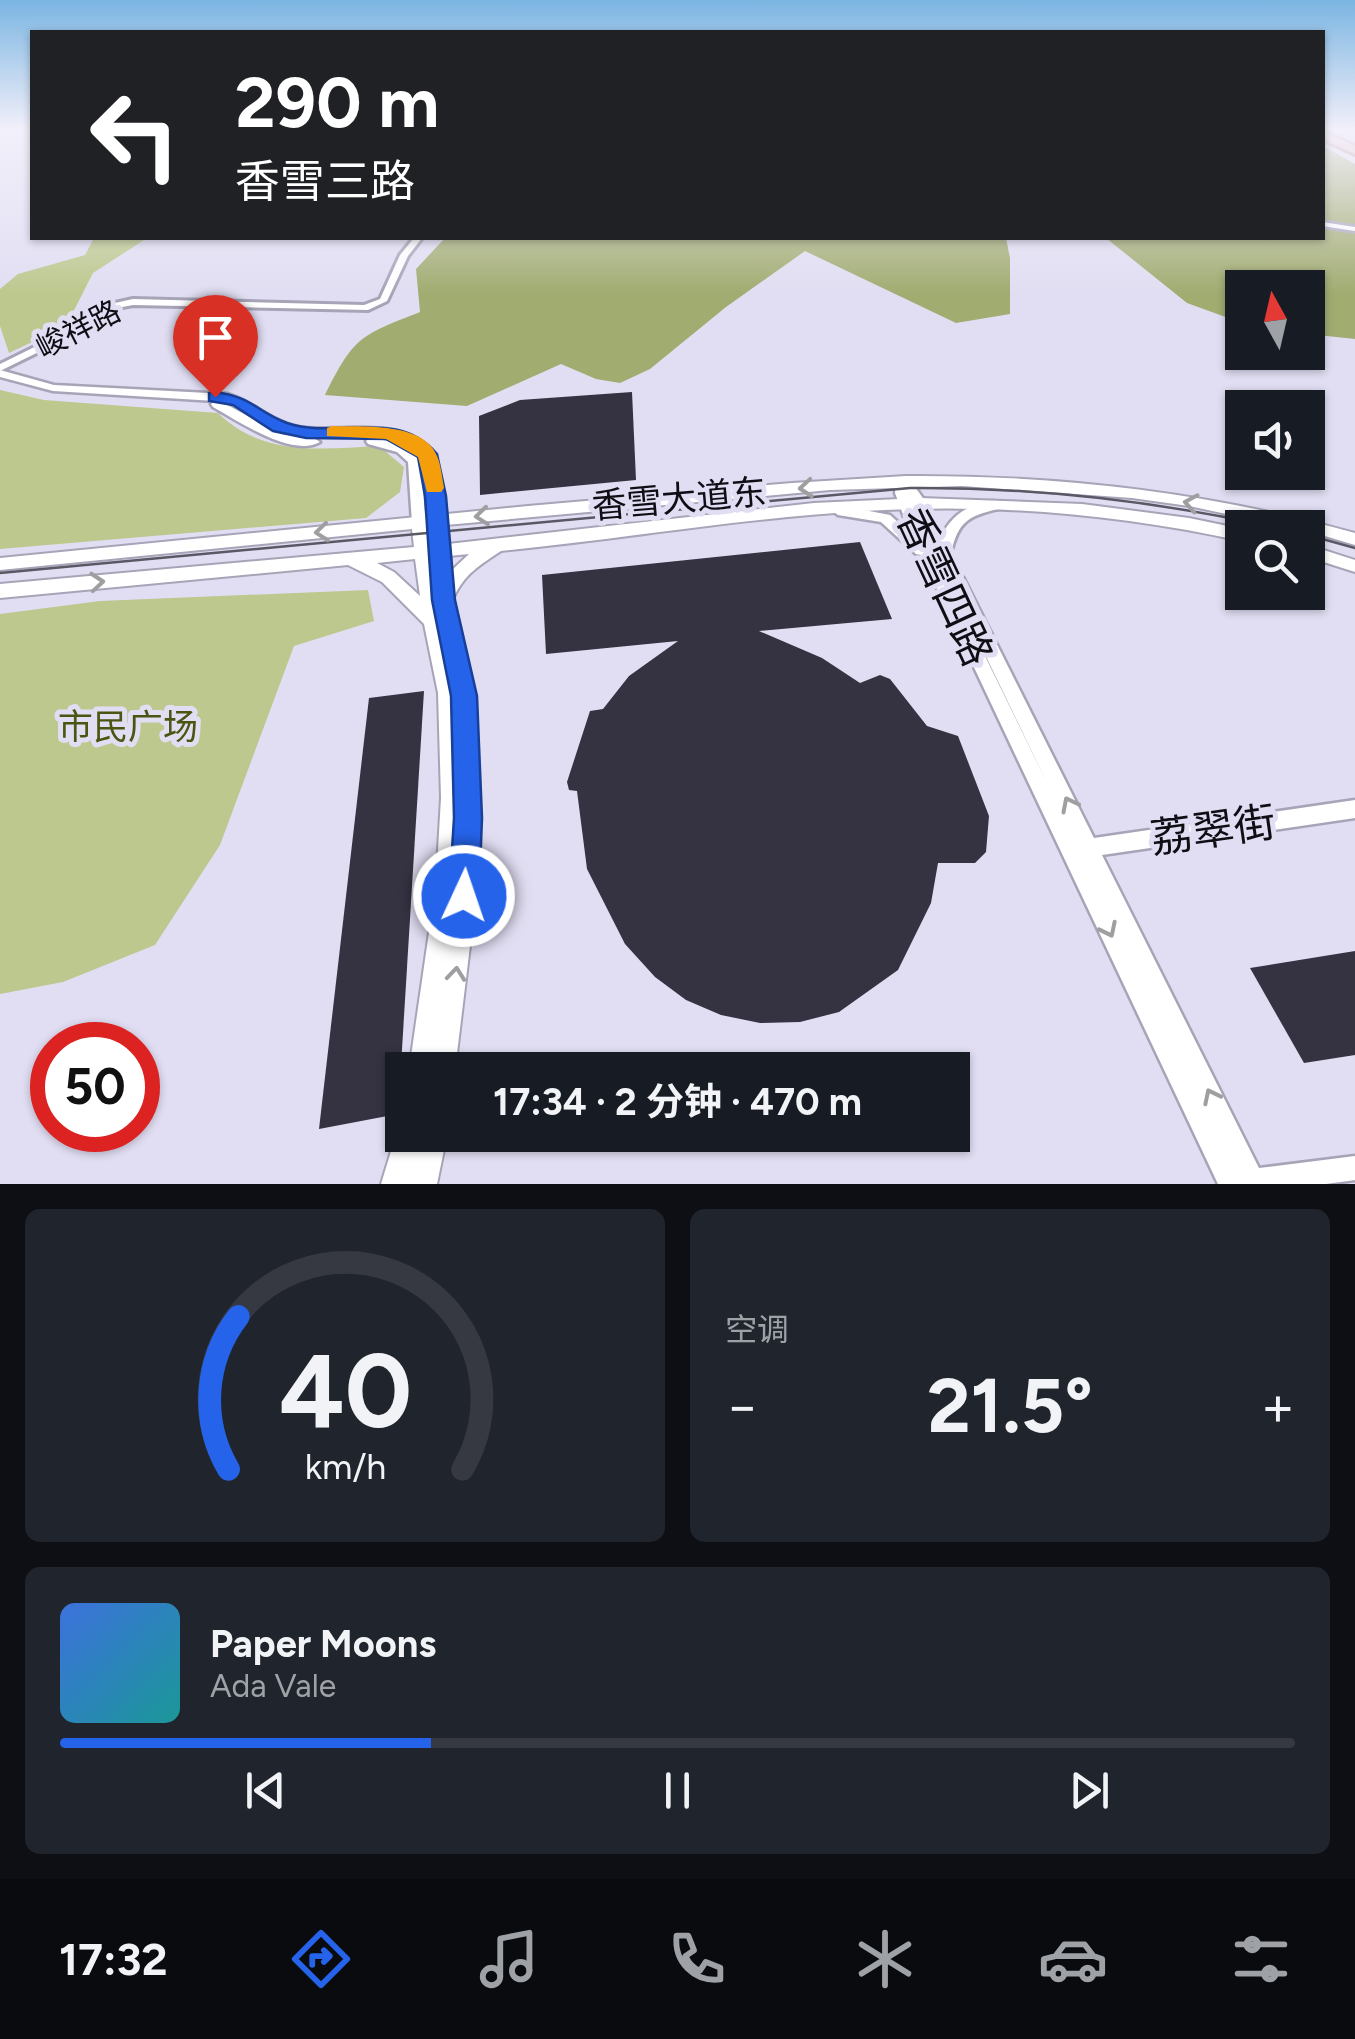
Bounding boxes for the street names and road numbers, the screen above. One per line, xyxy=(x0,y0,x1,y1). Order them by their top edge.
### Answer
street label: 峻祥路 xyxy=(30,292,126,366)
street label: 香雪大道东 xyxy=(590,470,768,528)
street label: 香雪四路 xyxy=(886,500,1004,674)
street label: 荔翠街 xyxy=(1147,796,1279,864)

